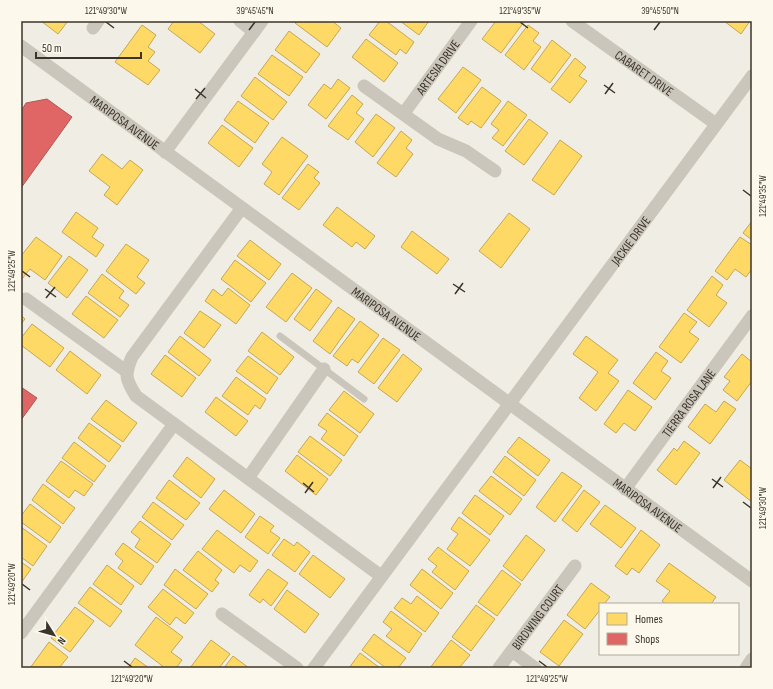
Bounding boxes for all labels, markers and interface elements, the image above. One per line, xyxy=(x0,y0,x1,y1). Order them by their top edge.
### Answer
text: 121°49'30"W xyxy=(85,5,127,17)
text: 39°45'45"N xyxy=(236,5,274,17)
text: 121°49'35"W xyxy=(499,5,541,17)
text: 39°45'50"N xyxy=(641,5,679,17)
scale bar xyxy=(36,34,141,60)
street label: ARTESIA DRIVE xyxy=(412,37,464,99)
text: 50 m xyxy=(42,41,62,56)
street label: CABARET DRIVE xyxy=(611,47,676,100)
street label: MARIPOSA AVENUE xyxy=(87,92,162,154)
text: 121°49'35"W xyxy=(757,175,769,217)
street label: JACKIE DRIVE xyxy=(607,213,654,269)
text: 121°49'25"W xyxy=(6,250,18,292)
street label: MARIPOSA AVENUE xyxy=(348,284,424,345)
street label: TIERRA ROSA LANE xyxy=(659,366,720,441)
street label: MARIPOSA AVENUE xyxy=(610,475,685,536)
text: 121°49'30"W xyxy=(757,487,769,529)
text: 121°49'20"W xyxy=(6,563,18,605)
street label: BIRDWING COURT xyxy=(509,581,568,653)
legend xyxy=(599,603,739,655)
text: Homes xyxy=(635,612,663,627)
north arrow xyxy=(34,615,74,655)
text: Shops xyxy=(635,632,660,647)
text: N xyxy=(55,634,69,647)
text: 121°49'20"W xyxy=(111,673,153,685)
text: 121°49'25"W xyxy=(526,673,568,685)

